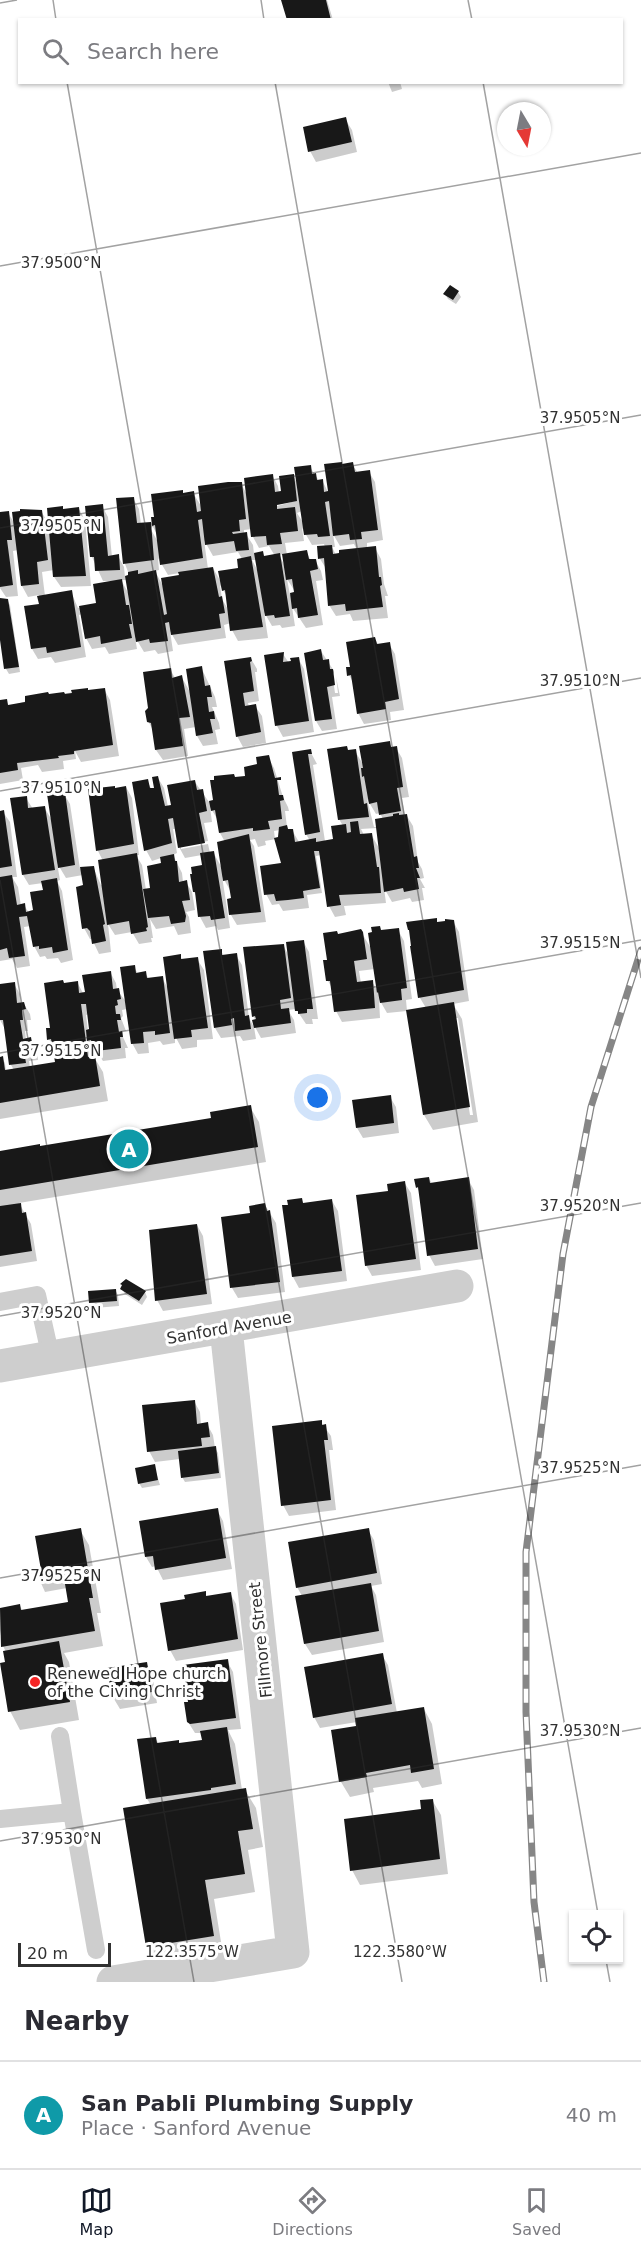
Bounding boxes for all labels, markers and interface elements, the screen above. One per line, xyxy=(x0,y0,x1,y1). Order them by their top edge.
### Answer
search box xyxy=(18,18,623,84)
icon: search xyxy=(39,35,72,68)
text: Search here xyxy=(87,39,219,64)
north arrow xyxy=(497,102,551,156)
text: 37.9500°N xyxy=(21,254,101,272)
text: 37.9505°N xyxy=(540,409,620,427)
text: 37.9505°N xyxy=(21,517,101,535)
text: 37.9510°N xyxy=(540,672,620,690)
text: 37.9510°N xyxy=(21,779,101,797)
text: 37.9515°N xyxy=(540,934,620,952)
text: 37.9515°N xyxy=(21,1042,101,1060)
your location xyxy=(303,1083,332,1112)
pin: A xyxy=(110,1126,148,1172)
text: 37.9520°N xyxy=(540,1197,620,1215)
text: 37.9520°N xyxy=(21,1304,101,1322)
street label: Sanford Avenue xyxy=(165,1307,293,1348)
text: 37.9525°N xyxy=(540,1459,620,1477)
text: 37.9525°N xyxy=(21,1567,101,1585)
street label: Fillmore Street xyxy=(245,1581,276,1699)
place label: Renewed Hope church of the Civing Christ xyxy=(47,1664,227,1701)
marker: Renewed Hope church of the Civing Christ xyxy=(28,1675,42,1689)
text: 37.9530°N xyxy=(540,1722,620,1740)
text: 37.9530°N xyxy=(21,1830,101,1848)
map controls xyxy=(569,1910,623,1964)
button: locate xyxy=(569,1910,623,1964)
scale bar xyxy=(18,1940,111,1968)
text: 122.3575°W xyxy=(145,1943,239,1961)
text: 122.3580°W xyxy=(353,1943,447,1961)
text: 20 m xyxy=(27,1944,68,1963)
text: Nearby xyxy=(24,2006,129,2036)
text: San Pabli Plumbing Supply xyxy=(81,2091,413,2116)
text: A xyxy=(36,2103,51,2127)
text: 40 m xyxy=(566,2103,617,2127)
text: Place · Sanford Avenue xyxy=(81,2116,311,2140)
tab: Map xyxy=(80,2184,113,2239)
tab: Directions xyxy=(272,2184,353,2239)
tab: Saved xyxy=(512,2184,561,2239)

